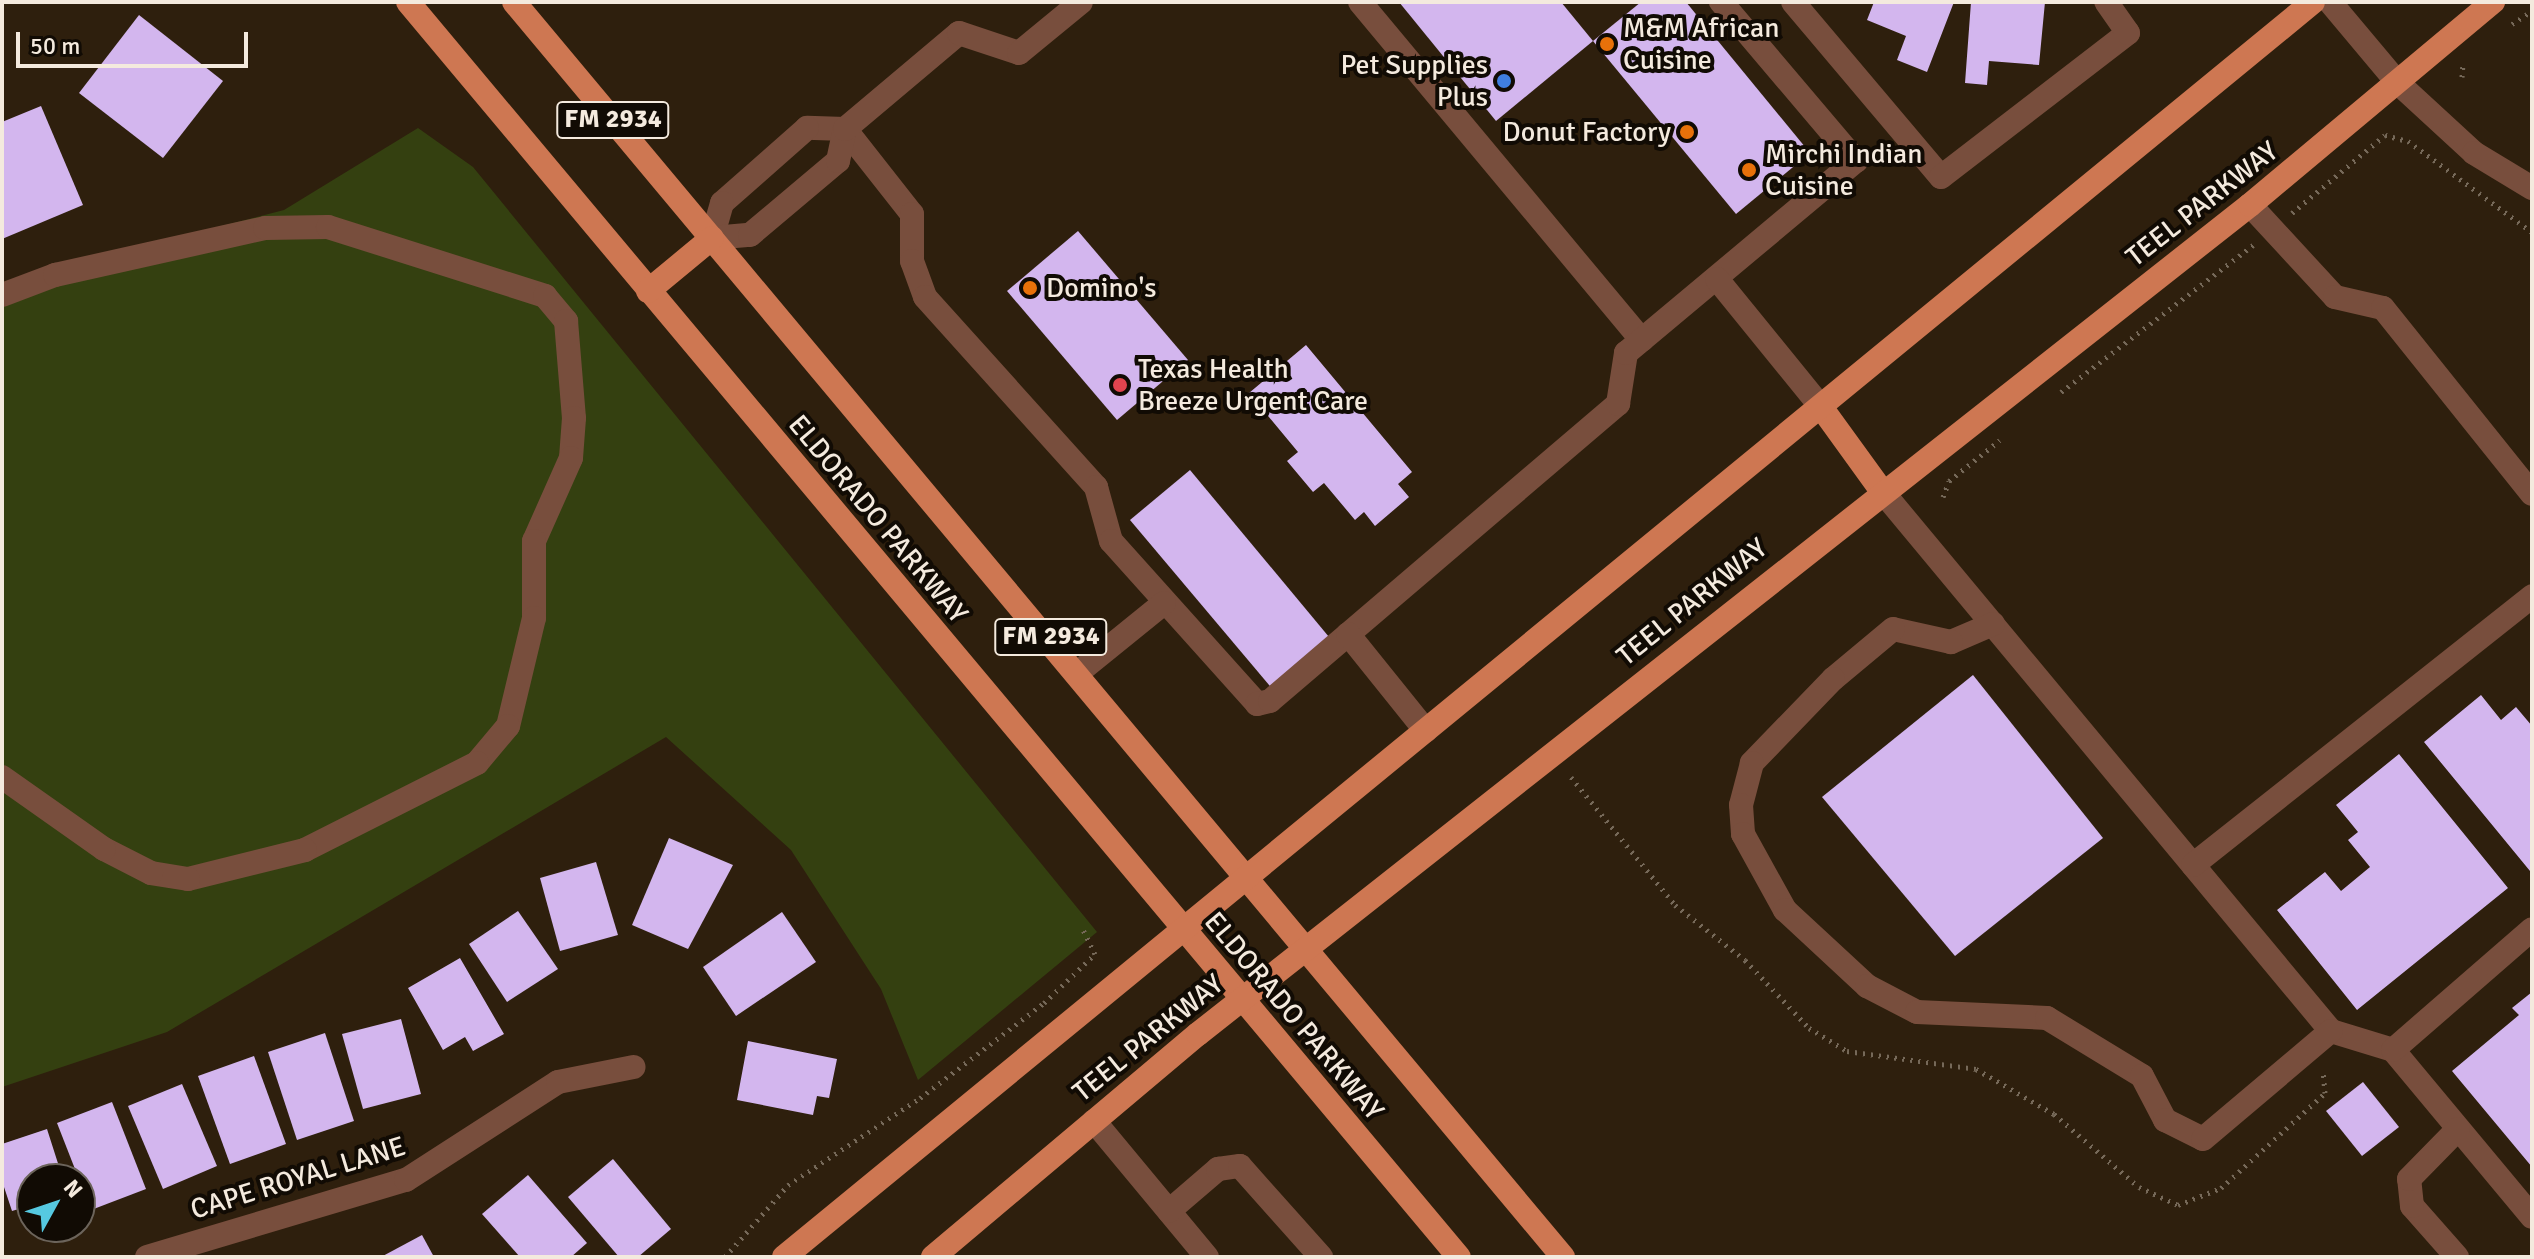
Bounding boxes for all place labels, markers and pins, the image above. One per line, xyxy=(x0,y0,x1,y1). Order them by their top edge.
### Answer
place label: M&M African Cuisine xyxy=(1623,11,1779,77)
marker: M&M African Cuisine xyxy=(1598,35,1616,53)
place label: Pet Supplies Plus xyxy=(1340,48,1488,114)
marker: Pet Supplies Plus xyxy=(1495,72,1513,90)
place label: Donut Factory xyxy=(1503,115,1671,149)
marker: Donut Factory xyxy=(1678,123,1696,141)
place label: Mirchi Indian Cuisine xyxy=(1765,137,1922,203)
marker: Mirchi Indian Cuisine xyxy=(1740,161,1758,179)
place label: Domino's xyxy=(1046,271,1156,305)
marker: Domino's xyxy=(1021,279,1039,297)
place label: Texas Health Breeze Urgent Care xyxy=(1138,352,1368,418)
marker: Texas Health Breeze Urgent Care xyxy=(1109,374,1131,396)

